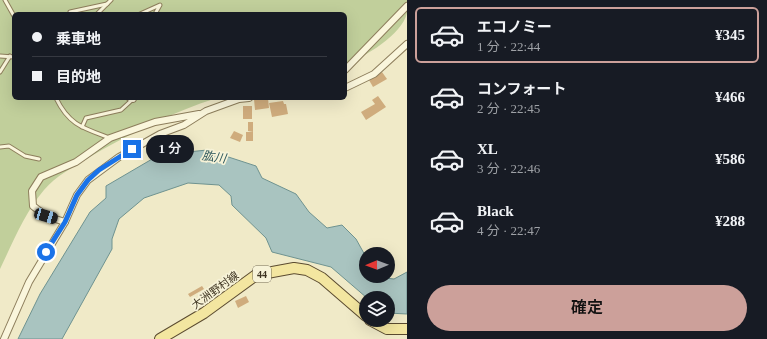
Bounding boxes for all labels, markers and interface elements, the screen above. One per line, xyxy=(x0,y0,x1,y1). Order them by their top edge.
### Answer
icon: car xyxy=(429,17,465,53)
text: エコノミー xyxy=(477,19,552,35)
text: ¥345 xyxy=(715,27,745,43)
text: 乗車地 xyxy=(56,31,101,47)
text: 1 分 · 22:44 xyxy=(477,39,540,54)
text: 目的地 xyxy=(56,69,101,85)
icon: car xyxy=(429,79,465,115)
text: コンフォート xyxy=(477,81,567,97)
text: ¥466 xyxy=(715,89,745,105)
text: 2 分 · 22:45 xyxy=(477,101,540,116)
callout: 1 分 xyxy=(146,135,194,163)
route end xyxy=(123,140,141,158)
text: 1 分 xyxy=(159,141,181,156)
icon: car xyxy=(429,141,465,177)
text: XL xyxy=(477,141,498,157)
water label: 肱川 xyxy=(201,148,229,166)
text: ¥586 xyxy=(715,151,745,167)
text: 3 分 · 22:46 xyxy=(477,161,540,176)
icon: car xyxy=(429,203,465,239)
text: Black xyxy=(477,203,514,219)
car xyxy=(33,207,59,225)
text: ¥288 xyxy=(715,213,745,229)
text: 4 分 · 22:47 xyxy=(477,223,540,238)
route start xyxy=(37,243,55,261)
north arrow xyxy=(359,247,395,283)
map controls xyxy=(359,247,395,327)
road number: 44 xyxy=(253,266,271,282)
street label: 大洲野村線 xyxy=(189,269,241,311)
button: 確定 xyxy=(427,285,747,331)
button: layers xyxy=(359,291,395,327)

